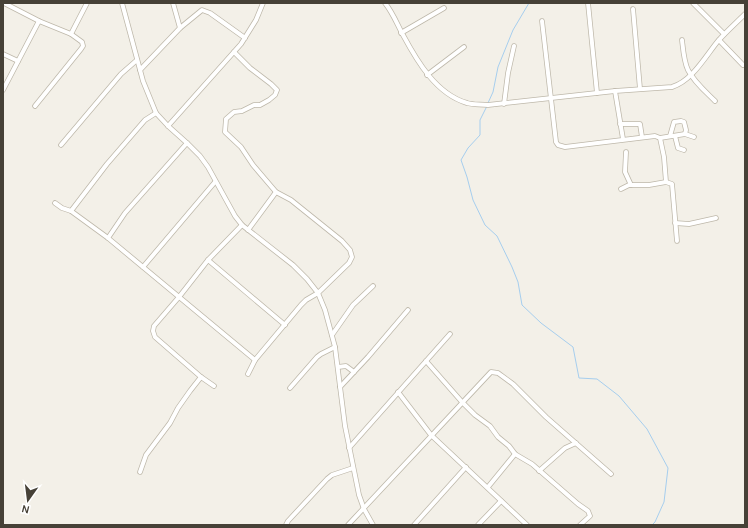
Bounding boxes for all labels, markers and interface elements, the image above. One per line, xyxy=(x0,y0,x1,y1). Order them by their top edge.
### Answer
north arrow xyxy=(8,480,48,520)
text: N xyxy=(20,502,31,516)

